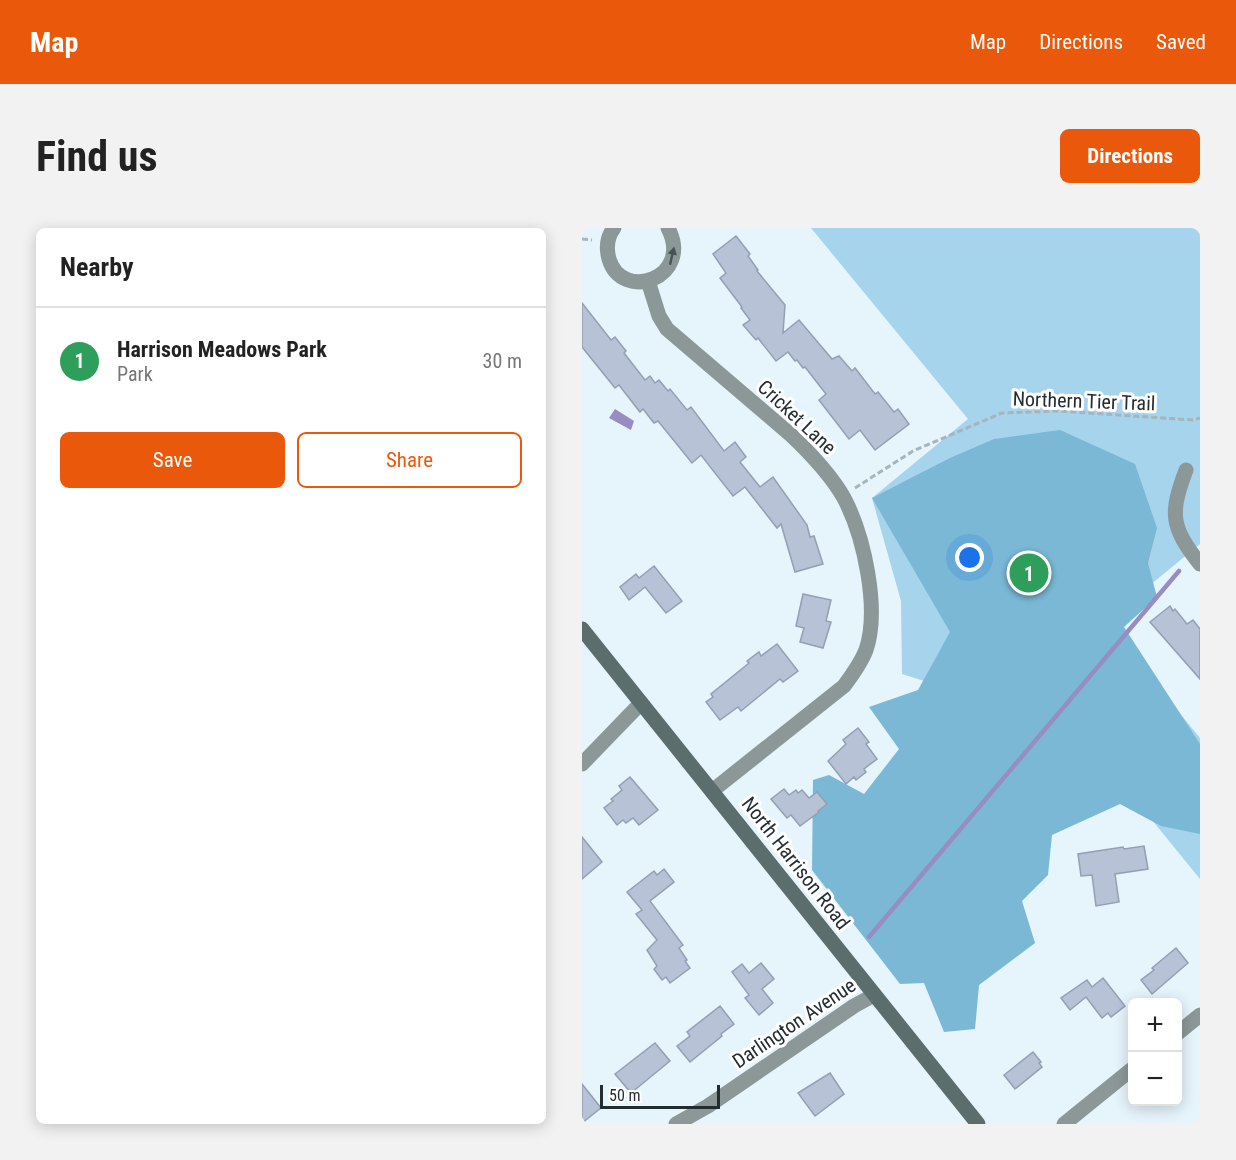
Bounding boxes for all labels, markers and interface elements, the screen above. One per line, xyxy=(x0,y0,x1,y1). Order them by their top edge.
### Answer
text: Map xyxy=(30,26,78,59)
text: Map xyxy=(970,30,1006,54)
text: Directions xyxy=(1039,30,1123,54)
text: Saved xyxy=(1156,30,1206,54)
button: Directions xyxy=(1060,129,1200,183)
text: Find us xyxy=(36,132,157,181)
one-way arrow xyxy=(668,246,677,265)
text: Nearby xyxy=(60,252,134,282)
text: Harrison Meadows Park xyxy=(117,337,327,362)
text: 1 xyxy=(74,349,85,373)
text: 30 m xyxy=(483,349,522,373)
text: Park xyxy=(117,362,153,386)
street label: Cricket Lane xyxy=(753,375,841,459)
street label: Northern Tier Trail xyxy=(1012,387,1156,415)
button: Save xyxy=(60,432,285,488)
button: Share xyxy=(297,432,522,488)
your location xyxy=(955,543,984,572)
pin: 1 xyxy=(1010,550,1048,596)
street label: North Harrison Road xyxy=(737,792,855,934)
street label: Darlington Avenue xyxy=(728,973,860,1073)
map controls xyxy=(1128,998,1182,1106)
button: + xyxy=(1128,998,1182,1052)
button: − xyxy=(1128,1052,1182,1106)
scale bar xyxy=(600,1082,720,1110)
text: 50 m xyxy=(609,1086,641,1105)

